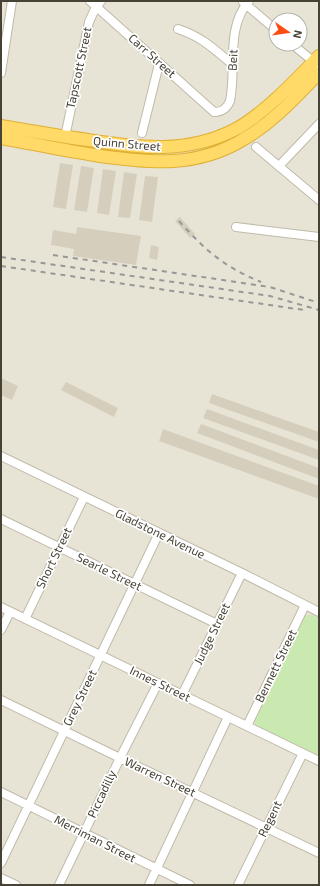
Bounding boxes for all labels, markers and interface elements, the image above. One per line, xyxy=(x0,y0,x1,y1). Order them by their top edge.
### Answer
north arrow xyxy=(268,12,308,52)
street label: Tapscott Street xyxy=(63,25,94,110)
text: N xyxy=(291,29,305,40)
street label: Carr Street xyxy=(126,30,180,80)
street label: Beit xyxy=(224,48,240,71)
street label: Quinn Street xyxy=(93,133,162,154)
street label: Gladstone Avenue xyxy=(113,505,208,561)
street label: Short Street xyxy=(32,524,74,590)
street label: Searle Street xyxy=(75,549,145,593)
street label: Judge Street xyxy=(190,600,232,667)
street label: Bennett Street xyxy=(251,626,299,704)
street label: Innes Street xyxy=(128,662,193,704)
street label: Grey Street xyxy=(60,667,99,728)
street label: Warren Street xyxy=(123,754,199,799)
street label: Piccadilly xyxy=(84,767,119,820)
street label: Regent xyxy=(254,798,284,839)
street label: Merriman Street xyxy=(52,812,139,865)

